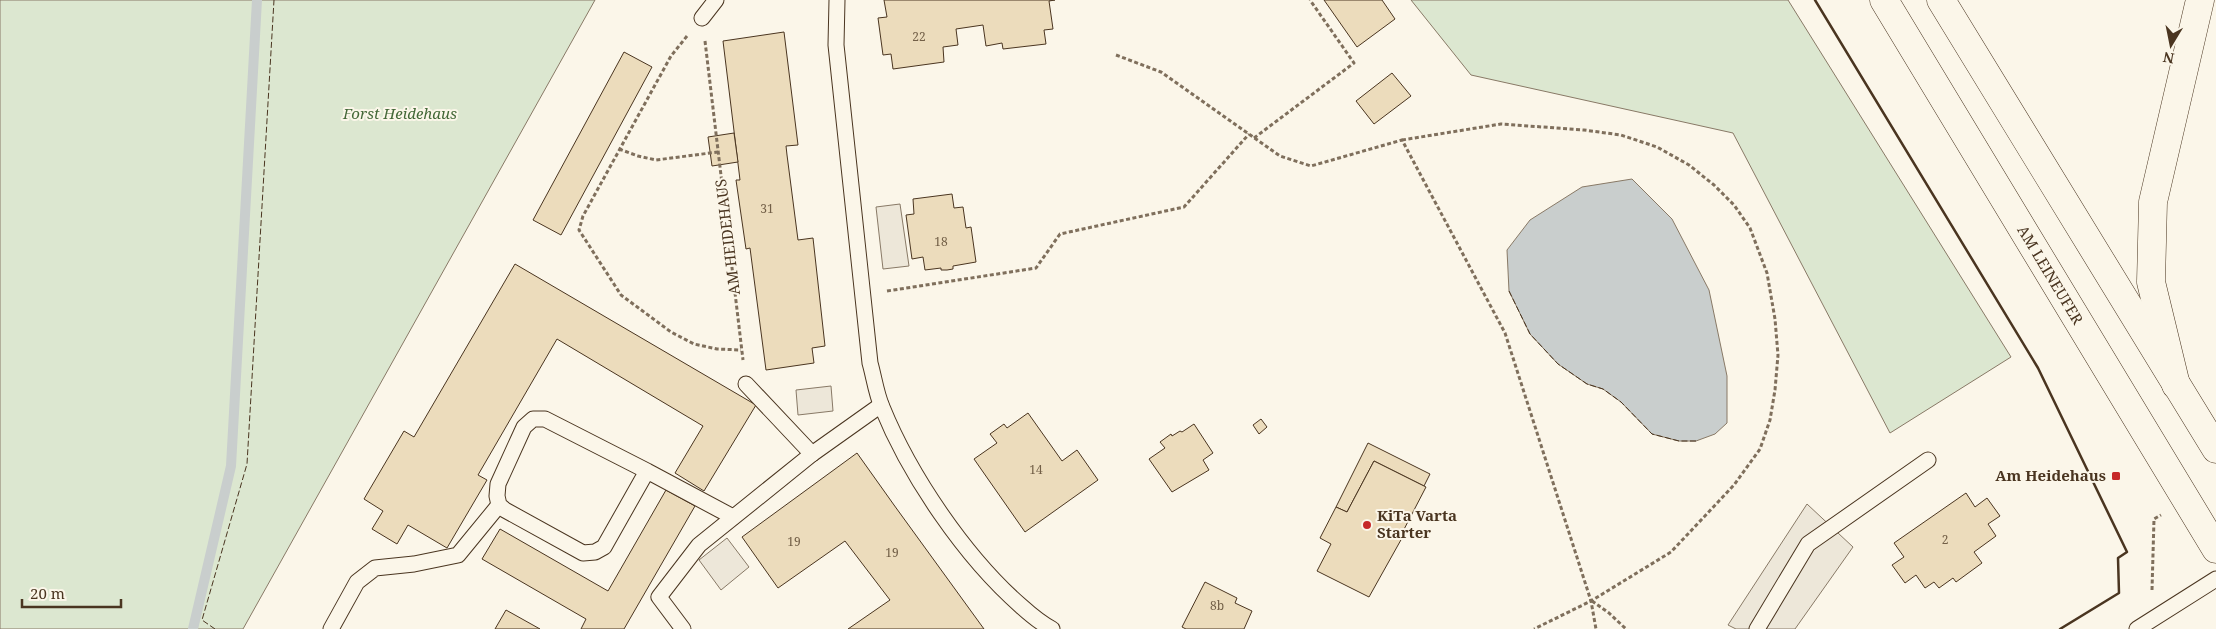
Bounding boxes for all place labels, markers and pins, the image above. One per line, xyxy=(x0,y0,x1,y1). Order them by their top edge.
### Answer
place label: Am Heidehaus xyxy=(1995,465,2106,485)
marker: Am Heidehaus xyxy=(2110,470,2122,482)
place label: KiTa Varta Starter xyxy=(1377,505,1457,542)
marker: KiTa Varta Starter xyxy=(1361,519,1373,531)

